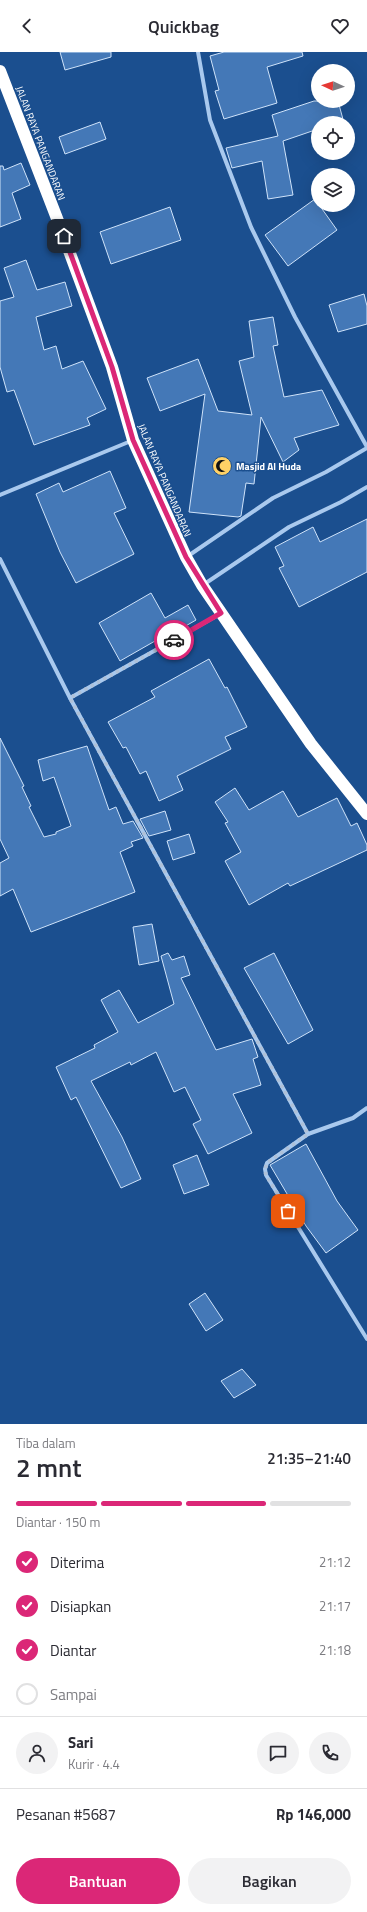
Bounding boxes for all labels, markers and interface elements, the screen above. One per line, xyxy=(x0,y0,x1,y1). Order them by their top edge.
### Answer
text: Quickbag xyxy=(148,13,219,40)
icon: back xyxy=(16,15,38,37)
icon: heart xyxy=(329,15,351,37)
north arrow xyxy=(311,64,355,108)
map controls xyxy=(311,64,355,212)
street label: JALAN RAYA PANGANDARAN xyxy=(12,84,69,203)
button: locate xyxy=(311,116,355,160)
button: layers xyxy=(311,168,355,212)
pin xyxy=(47,219,81,253)
icon: home xyxy=(53,225,75,247)
street label: JALAN RAYA PANGANDARAN xyxy=(134,421,195,539)
mosque icon: Masjid Al Huda xyxy=(211,455,233,477)
place label: Masjid Al Huda xyxy=(236,459,301,474)
courier xyxy=(154,620,194,660)
icon: car xyxy=(163,629,185,651)
pin xyxy=(271,1194,305,1228)
icon: bag xyxy=(277,1200,299,1222)
text: Tiba dalam xyxy=(16,1433,76,1453)
text: 21:35–21:40 xyxy=(267,1447,351,1470)
text: 2 mnt xyxy=(16,1448,82,1487)
text: Diantar · 150 m xyxy=(16,1512,100,1532)
icon: check xyxy=(16,1551,38,1573)
text: Diterima xyxy=(50,1551,104,1574)
text: 21:12 xyxy=(319,1552,351,1572)
icon: check xyxy=(16,1595,38,1617)
text: Disiapkan xyxy=(50,1595,111,1618)
text: 21:17 xyxy=(319,1596,351,1616)
icon: check xyxy=(16,1639,38,1661)
text: Diantar xyxy=(50,1639,96,1662)
text: 21:18 xyxy=(319,1640,351,1660)
text: Sampai xyxy=(50,1683,97,1706)
text: Sari xyxy=(68,1731,93,1754)
button: person xyxy=(16,1732,58,1774)
button: chat xyxy=(257,1732,299,1774)
button: phone xyxy=(309,1732,351,1774)
text: Kurir · 4.4 xyxy=(68,1754,120,1774)
text: Pesanan #5687 xyxy=(16,1803,116,1826)
text: Rp 146,000 xyxy=(276,1803,351,1826)
button: Bantuan xyxy=(16,1858,180,1904)
button: Bagikan xyxy=(188,1858,351,1904)

